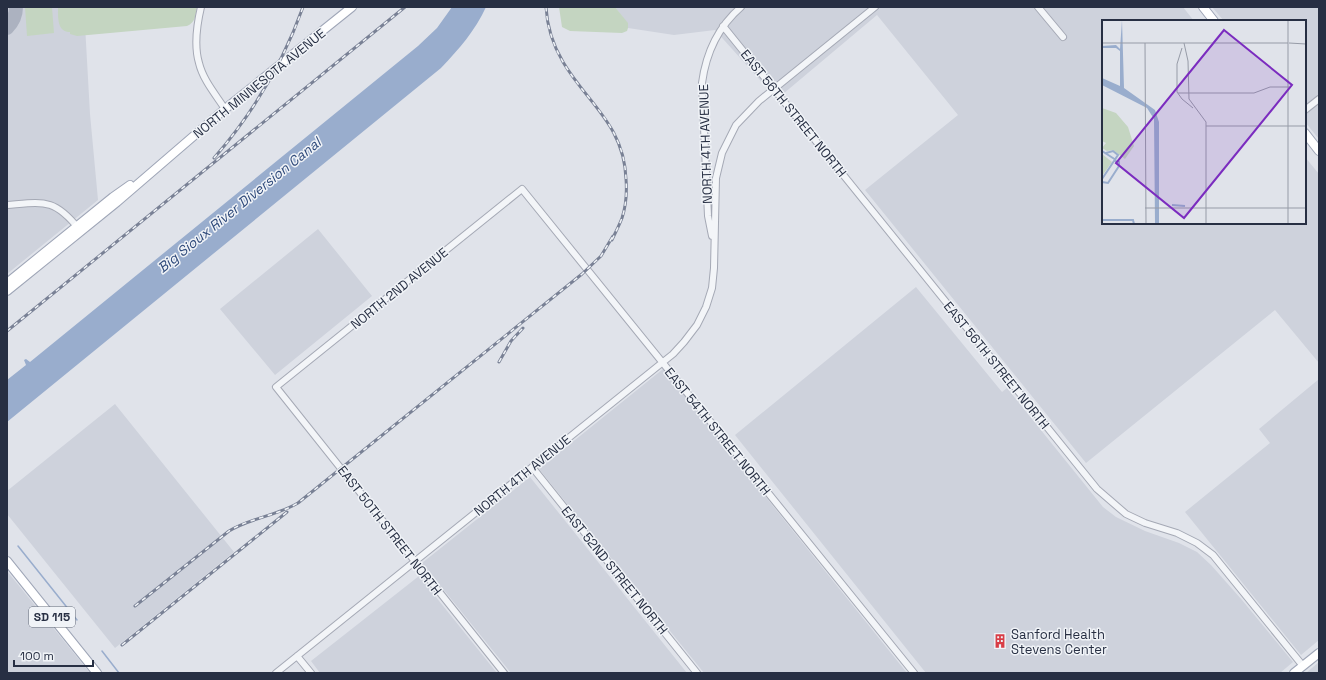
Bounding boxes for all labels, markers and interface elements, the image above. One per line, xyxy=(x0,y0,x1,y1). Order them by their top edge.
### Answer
inset map xyxy=(1102,20,1306,224)
street label: NORTH MINNESOTA AVENUE xyxy=(190,25,329,142)
street label: EAST 56TH STREET NORTH xyxy=(737,46,850,181)
street label: NORTH 4TH AVENUE xyxy=(695,84,716,204)
water label: Big Sioux River Diversion Canal xyxy=(154,132,326,277)
street label: NORTH 2ND AVENUE xyxy=(347,244,452,333)
street label: EAST 56TH STREET NORTH xyxy=(940,298,1053,433)
street label: EAST 54TH STREET NORTH xyxy=(661,364,774,499)
street label: NORTH 4TH AVENUE xyxy=(470,431,574,520)
street label: EAST 50TH STREET NORTH xyxy=(334,462,445,598)
street label: EAST 52ND STREET NORTH xyxy=(558,503,672,638)
road number: SD 115 xyxy=(29,607,75,627)
place label: Sanford Health Stevens Center xyxy=(1011,626,1107,658)
building icon: Sanford Health Stevens Center xyxy=(992,633,1008,649)
scale bar xyxy=(14,642,93,668)
text: 100 m xyxy=(20,648,54,664)

